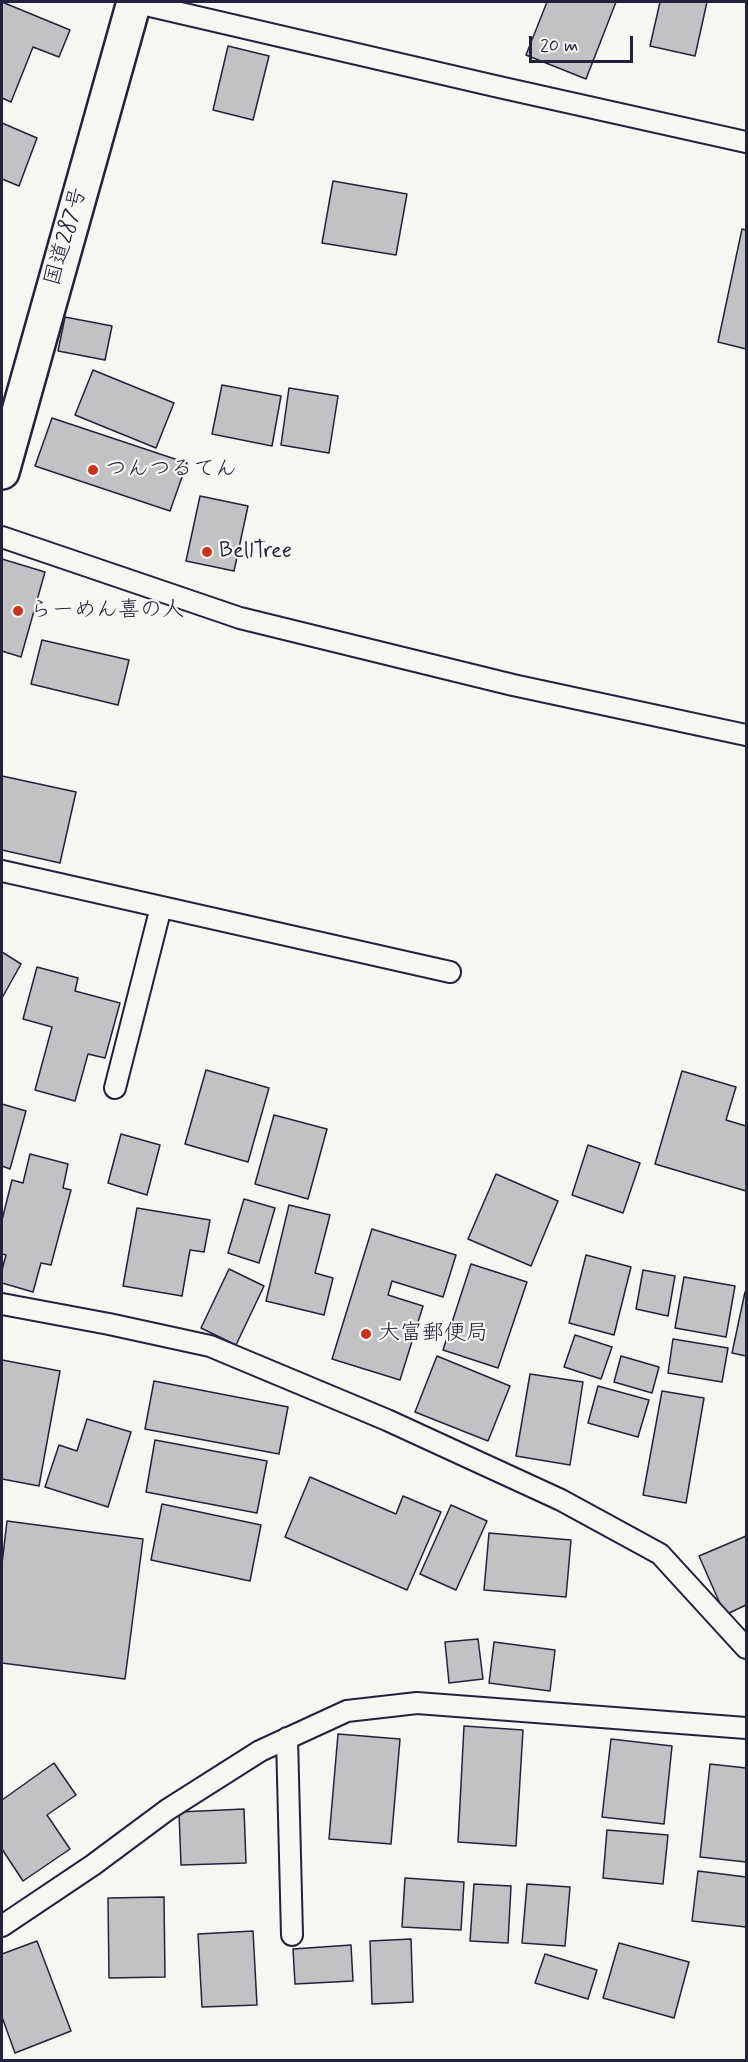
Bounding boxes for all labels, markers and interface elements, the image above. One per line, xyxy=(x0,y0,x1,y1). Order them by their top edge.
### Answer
scale bar xyxy=(532,24,636,62)
text: 20 m xyxy=(540,34,578,58)
street label: 国道287号 xyxy=(40,185,94,289)
place label: つんつるてん xyxy=(105,457,237,483)
marker: つんつるてん xyxy=(86,463,100,477)
place label: BellTree xyxy=(219,539,292,565)
marker: BellTree xyxy=(200,545,214,559)
place label: らーめん喜の人 xyxy=(30,598,184,624)
marker: らーめん喜の人 xyxy=(11,604,25,618)
place label: 大富郵便局 xyxy=(378,1321,488,1347)
marker: 大富郵便局 xyxy=(359,1327,373,1341)

